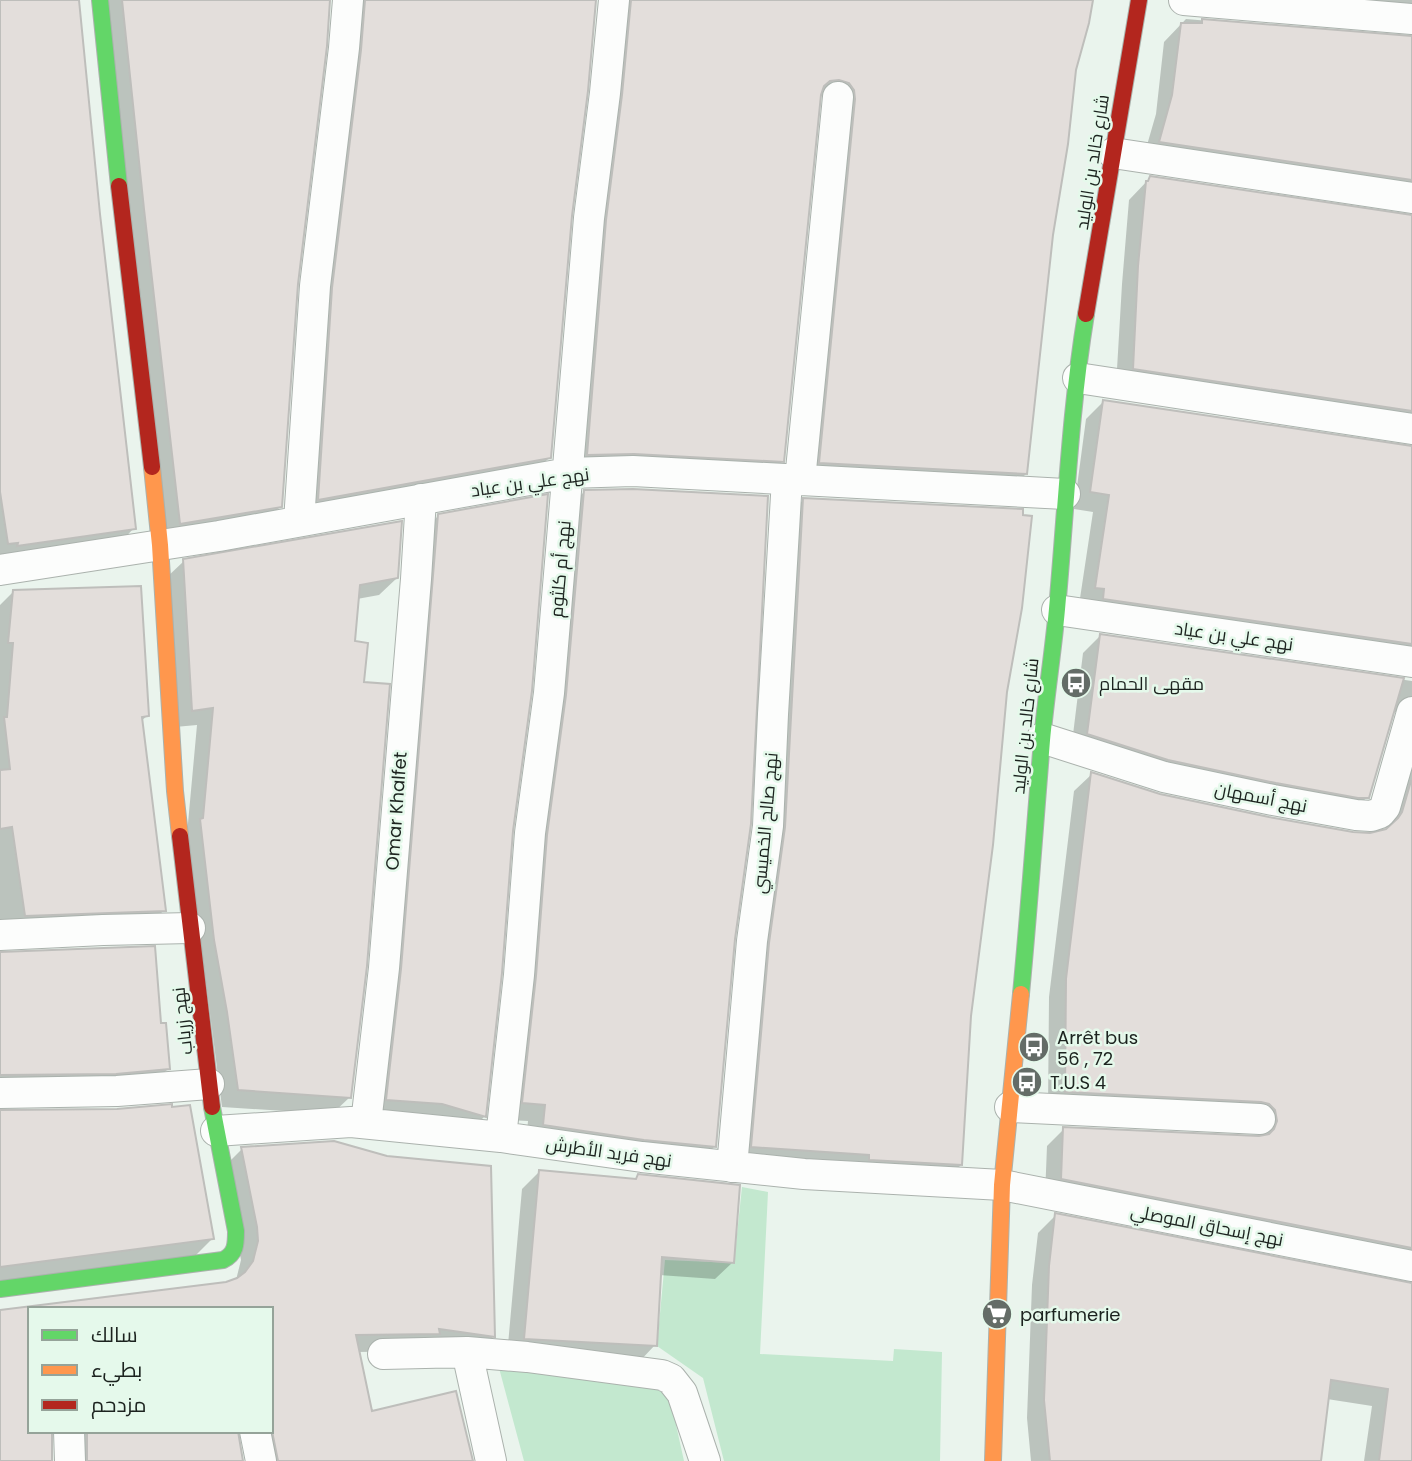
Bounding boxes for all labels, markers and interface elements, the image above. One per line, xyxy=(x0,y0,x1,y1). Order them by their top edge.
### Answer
street label: شارع خالد بن الوليد xyxy=(1069,93,1115,231)
street label: نهج علي بن عياد xyxy=(469,461,591,505)
street label: نهج أم كلثوم xyxy=(543,519,577,619)
street label: نهج علي بن عياد xyxy=(1173,615,1295,659)
street label: شارع خالد بن الوليد xyxy=(1005,657,1045,795)
bus stop icon: مقهى الحمام xyxy=(1059,666,1093,700)
place label: مقهى الحمام xyxy=(1099,671,1204,696)
street label: Omar Khalfet xyxy=(379,751,413,871)
street label: نهج صالح الخميسي xyxy=(746,751,785,895)
street label: نهج أسمهان xyxy=(1213,776,1309,818)
street label: نهج زرياب xyxy=(165,986,199,1056)
place label: Arrêt bus 56 , 72 xyxy=(1057,1025,1138,1071)
bus stop icon: Arrêt bus 56 , 72 xyxy=(1017,1030,1051,1064)
bus stop icon: T.U.S 4 xyxy=(1010,1065,1044,1099)
place label: T.U.S 4 xyxy=(1050,1070,1106,1095)
street label: نهج فريد الأطرش xyxy=(544,1131,674,1173)
street label: نهج إسحاق الموصلي xyxy=(1128,1198,1285,1254)
supermarket icon: parfumerie xyxy=(980,1297,1014,1331)
place label: parfumerie xyxy=(1020,1302,1121,1327)
legend xyxy=(28,1307,273,1433)
text: سالك xyxy=(91,1320,138,1349)
text: بطيء xyxy=(91,1355,142,1386)
text: مزدحم xyxy=(91,1390,146,1419)

